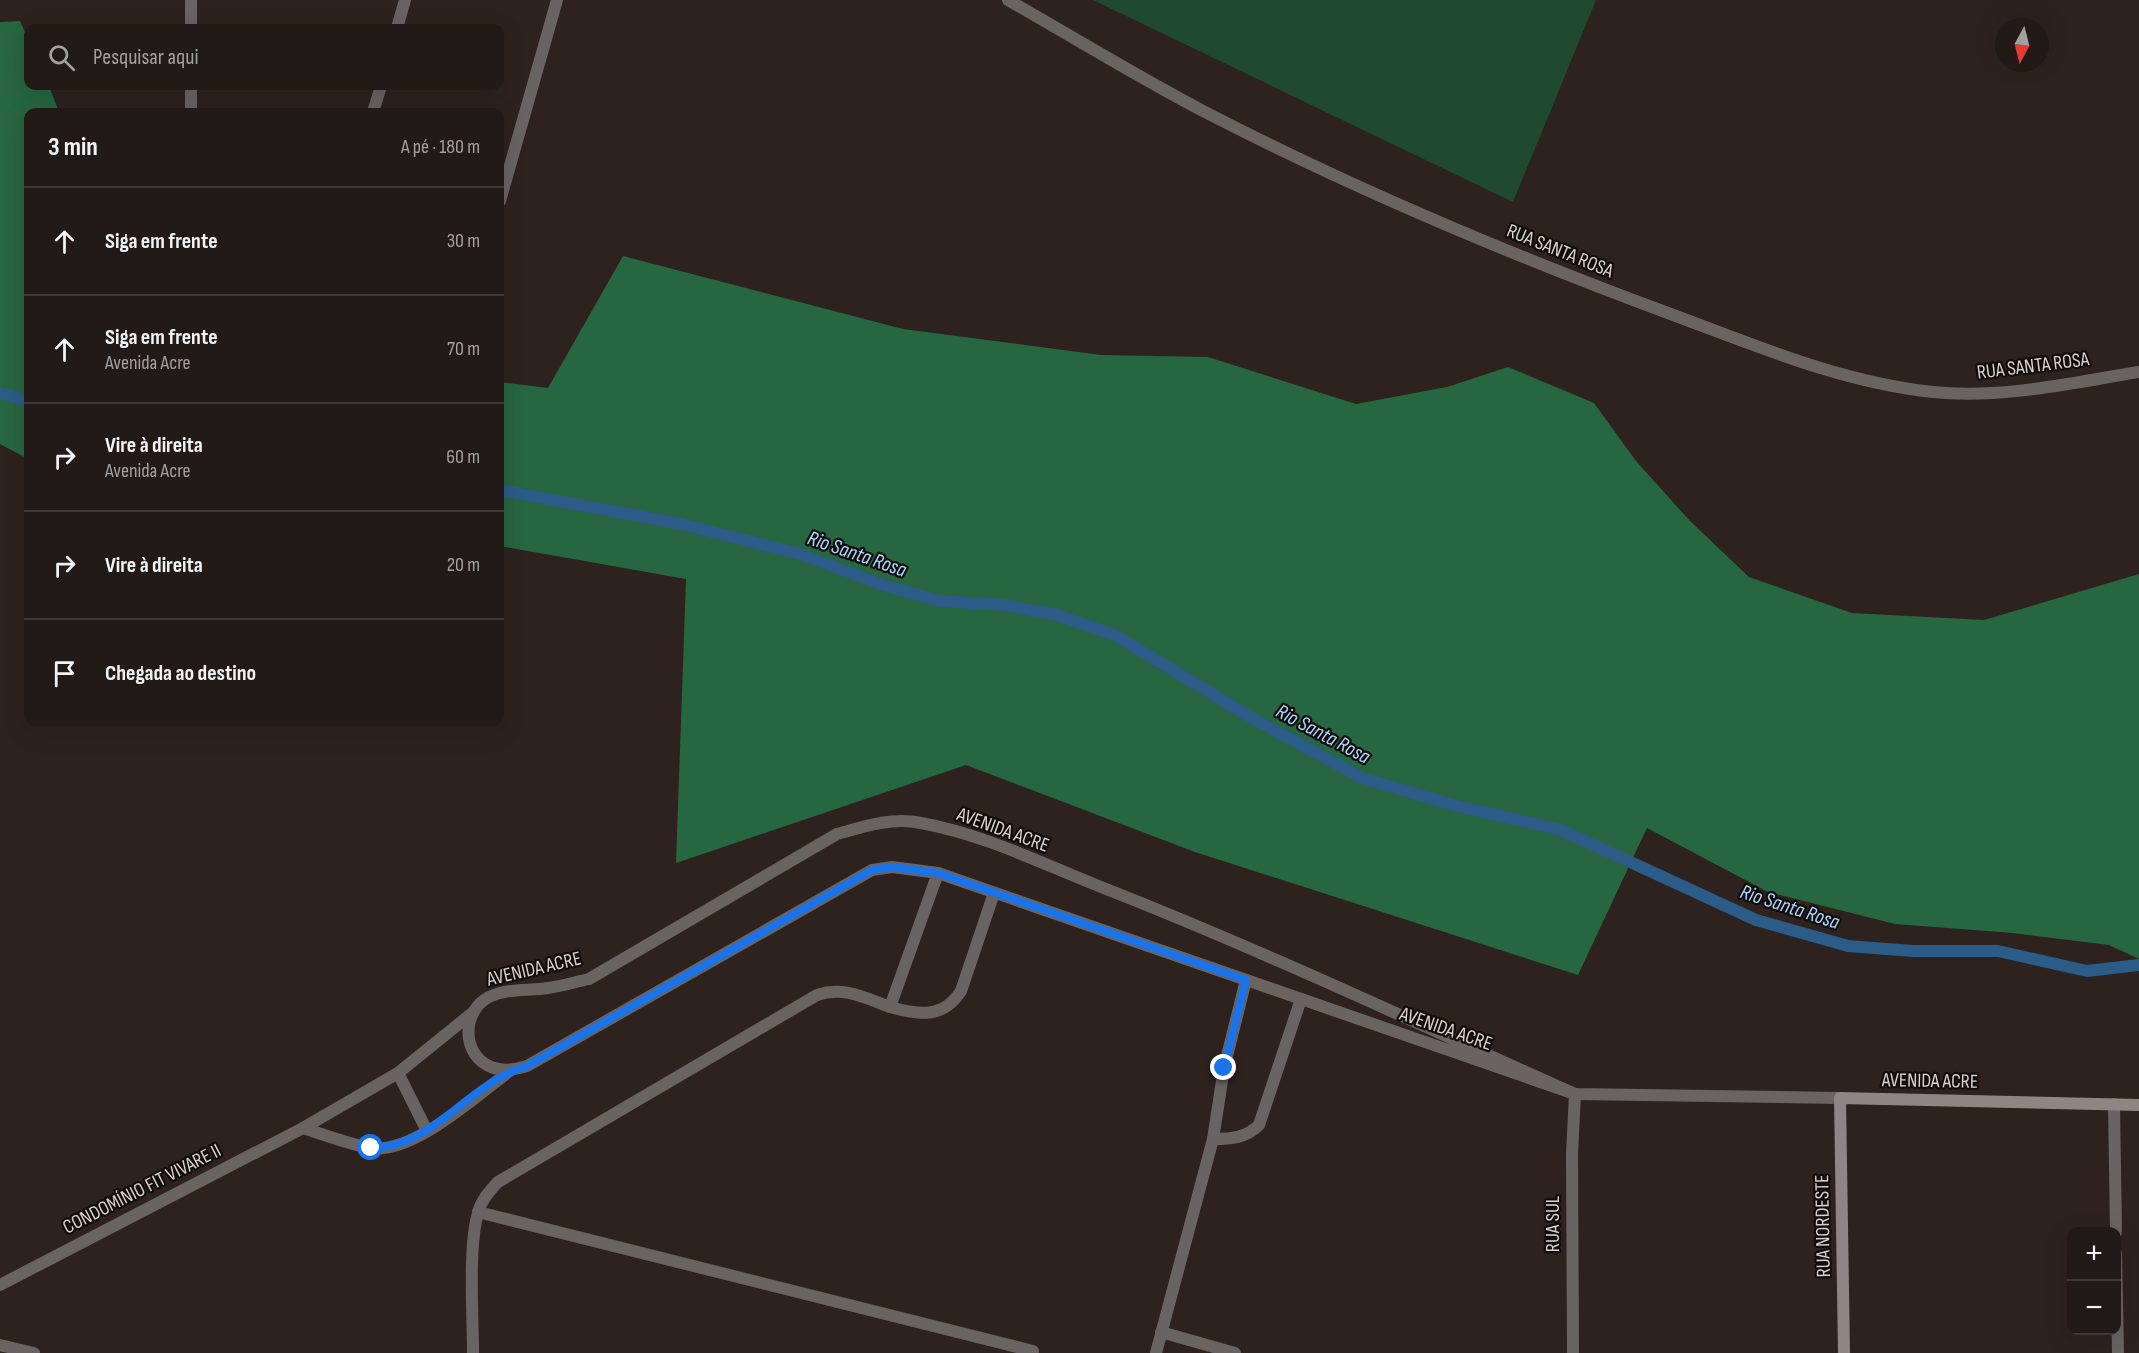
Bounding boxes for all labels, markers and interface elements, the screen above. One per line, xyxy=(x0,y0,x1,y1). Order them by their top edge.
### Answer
north arrow xyxy=(1995,18,2049,72)
search box xyxy=(24,24,504,90)
icon: search xyxy=(45,41,78,74)
text: Pesquisar aqui xyxy=(93,44,198,71)
text: 3 min xyxy=(48,132,98,163)
text: A pé · 180 m xyxy=(401,135,480,159)
street label: RUA SANTA ROSA xyxy=(1503,219,1617,283)
icon: ahead xyxy=(48,225,81,258)
text: Siga em frente xyxy=(105,228,218,255)
text: 30 m xyxy=(447,229,480,253)
text: Siga em frente xyxy=(105,324,218,351)
icon: ahead xyxy=(48,333,81,366)
text: 70 m xyxy=(447,337,480,361)
street label: RUA SANTA ROSA xyxy=(1975,347,2091,385)
text: Avenida Acre xyxy=(105,351,191,375)
text: Vire à direita xyxy=(105,432,203,459)
icon: right xyxy=(48,441,81,474)
text: 60 m xyxy=(446,445,480,469)
text: Avenida Acre xyxy=(105,459,191,483)
water label: Rio Santa Rosa xyxy=(804,525,910,583)
icon: right xyxy=(48,549,81,582)
text: Vire à direita xyxy=(105,552,203,579)
text: 20 m xyxy=(447,553,480,577)
icon: arrive xyxy=(48,657,81,690)
text: Chegada ao destino xyxy=(105,660,256,687)
water label: Rio Santa Rosa xyxy=(1272,699,1375,769)
street label: AVENIDA ACRE xyxy=(953,802,1052,858)
water label: Rio Santa Rosa xyxy=(1737,879,1843,935)
street label: AVENIDA ACRE xyxy=(483,946,584,992)
street label: AVENIDA ACRE xyxy=(1396,1002,1495,1056)
route end xyxy=(1210,1054,1236,1080)
street label: AVENIDA ACRE xyxy=(1881,1068,1978,1094)
route start xyxy=(357,1134,383,1160)
street label: CONDOMÍNIO FIT VIVARE II xyxy=(59,1139,225,1239)
street label: RUA NORDESTE xyxy=(1810,1174,1836,1278)
street label: RUA SUL xyxy=(1541,1195,1565,1252)
map controls xyxy=(2067,1227,2121,1335)
button: + xyxy=(2067,1227,2121,1281)
button: − xyxy=(2067,1281,2121,1335)

